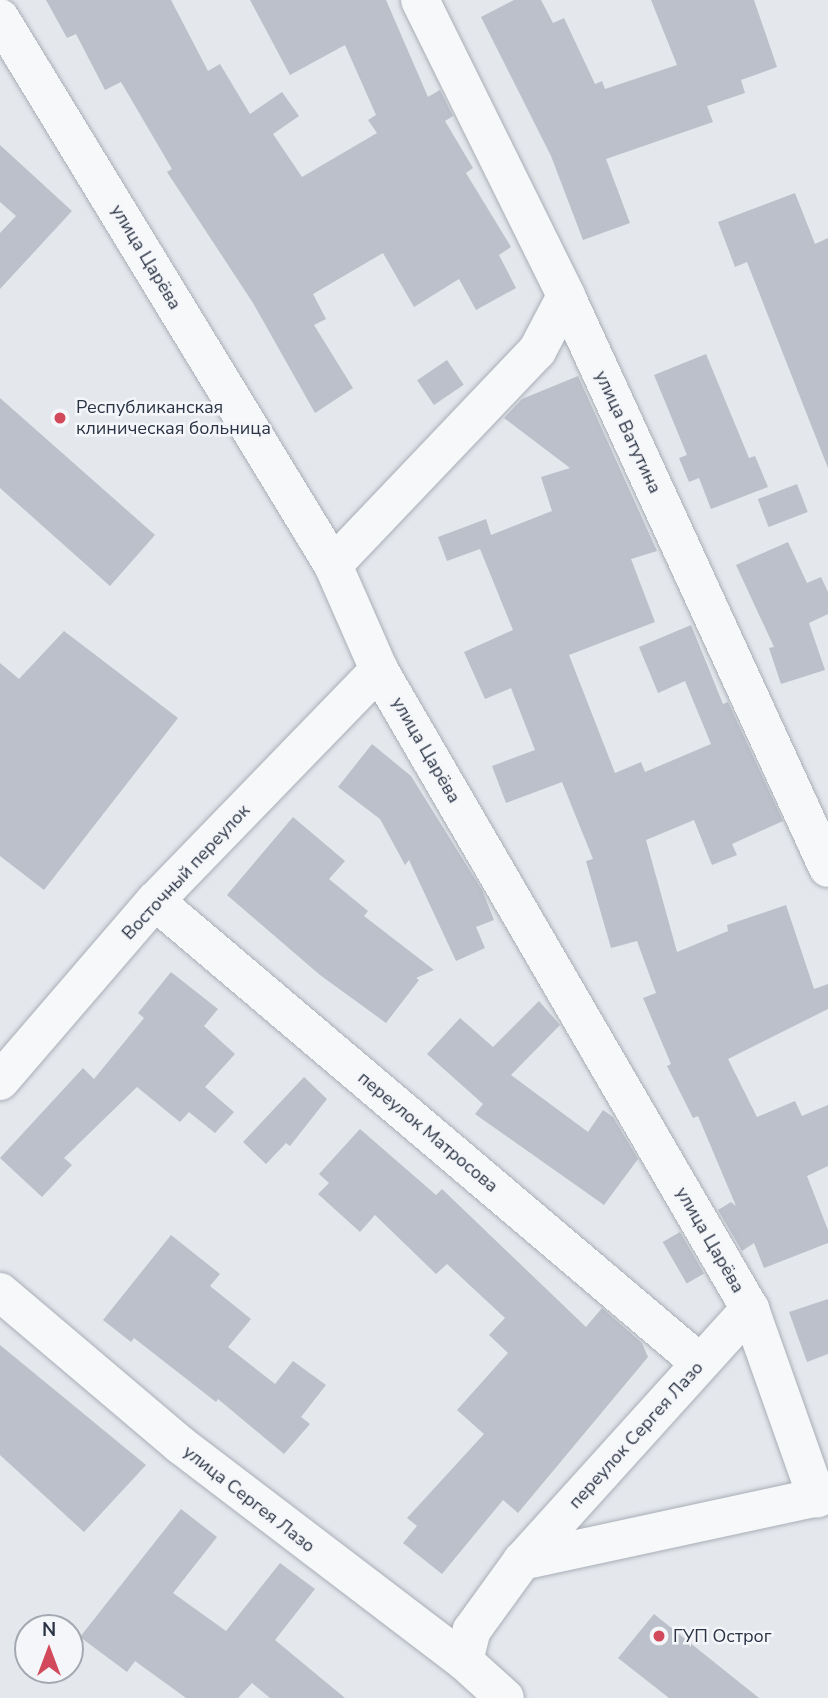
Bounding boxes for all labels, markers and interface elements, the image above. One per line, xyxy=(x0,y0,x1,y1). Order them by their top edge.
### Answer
street label: улица Царёва xyxy=(106,201,186,313)
street label: улица Ватутина xyxy=(590,367,666,497)
place label: Республиканская клиническая больница xyxy=(76,397,271,440)
marker: Республиканская клиническая больница xyxy=(50,408,70,428)
street label: улица Царёва xyxy=(387,693,465,807)
street label: Восточный переулок xyxy=(118,800,254,944)
street label: переулок Матросова xyxy=(354,1067,502,1197)
street label: улица Царёва xyxy=(671,1183,749,1297)
street label: переулок Сергея Лазо xyxy=(564,1357,708,1513)
street label: улица Сергея Лазо xyxy=(179,1441,319,1557)
north arrow xyxy=(14,1614,84,1684)
text: N xyxy=(42,1617,56,1643)
place label: ГУП Острог xyxy=(673,1625,772,1647)
marker: ГУП Острог xyxy=(651,1628,667,1644)

